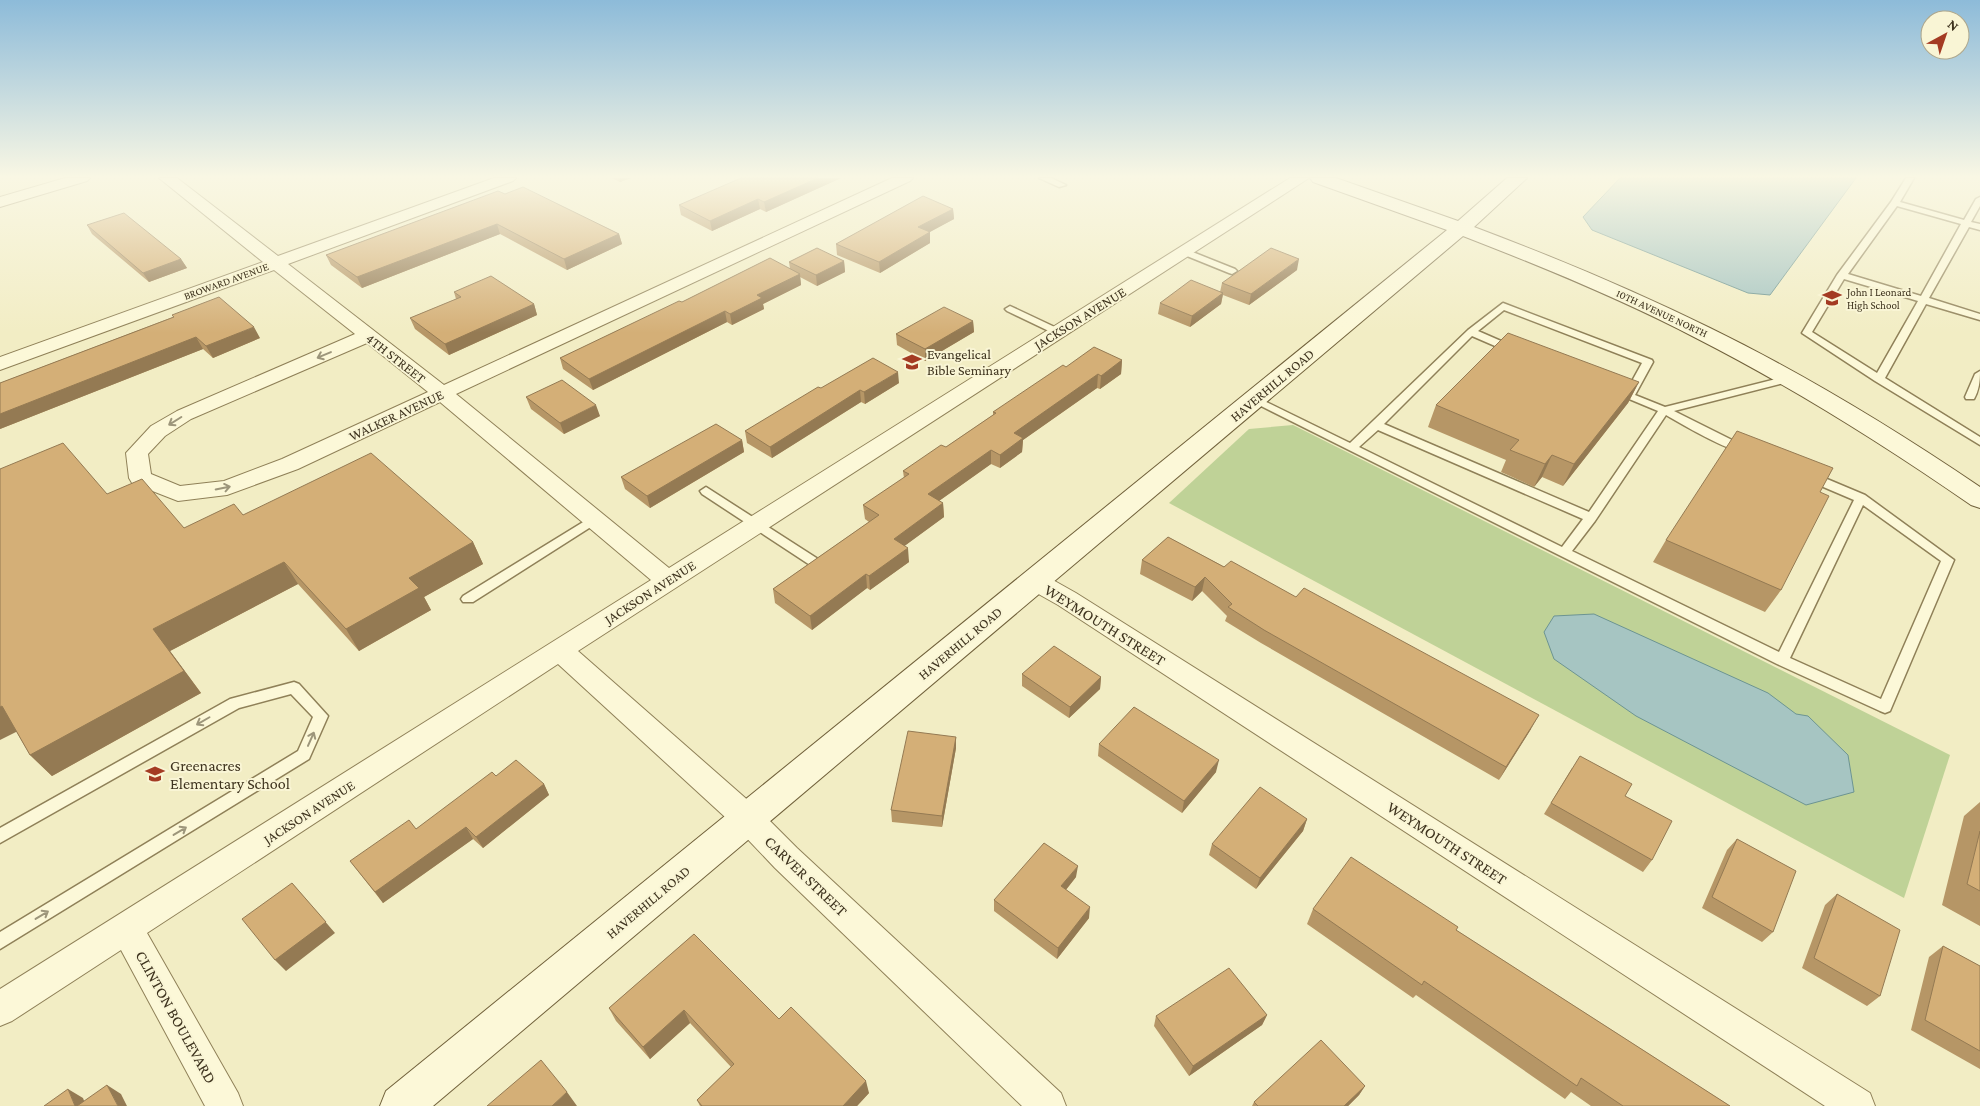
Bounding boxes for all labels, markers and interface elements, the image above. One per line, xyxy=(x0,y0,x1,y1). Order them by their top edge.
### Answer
north arrow xyxy=(1920,10,1970,60)
text: N xyxy=(1945,16,1963,35)
street label: BROWARD AVENUE xyxy=(182,260,270,302)
street label: JACKSON AVENUE xyxy=(1029,283,1129,354)
place label: John I Leonard High School xyxy=(1846,286,1911,312)
street label: 10TH AVENUE NORTH xyxy=(1614,287,1710,339)
school or university icon: John I Leonard High School xyxy=(1821,287,1843,309)
street label: 4TH STREET xyxy=(363,330,429,386)
street label: HAVERHILL ROAD xyxy=(1227,345,1317,425)
place label: Evangelical Bible Seminary xyxy=(927,346,1012,378)
one-way arrow xyxy=(317,351,332,361)
school or university icon: Evangelical Bible Seminary xyxy=(901,351,923,373)
street label: WALKER AVENUE xyxy=(346,386,446,444)
one-way arrow xyxy=(169,416,183,426)
one-way arrow xyxy=(215,483,231,492)
street label: JACKSON AVENUE xyxy=(600,556,699,628)
street label: WEYMOUTH STREET xyxy=(1041,581,1169,669)
street label: HAVERHILL ROAD xyxy=(915,603,1005,683)
one-way arrow xyxy=(196,717,211,726)
one-way arrow xyxy=(307,732,317,747)
place label: Greenacres Elementary School xyxy=(170,757,290,793)
school or university icon: Greenacres Elementary School xyxy=(144,763,166,785)
street label: JACKSON AVENUE xyxy=(259,776,358,848)
street label: WEYMOUTH STREET xyxy=(1384,798,1510,888)
one-way arrow xyxy=(173,825,187,835)
street label: CARVER STREET xyxy=(761,832,851,920)
street label: HAVERHILL ROAD xyxy=(603,862,693,942)
one-way arrow xyxy=(34,910,48,920)
street label: CLINTON BOULEVARD xyxy=(132,948,220,1086)

